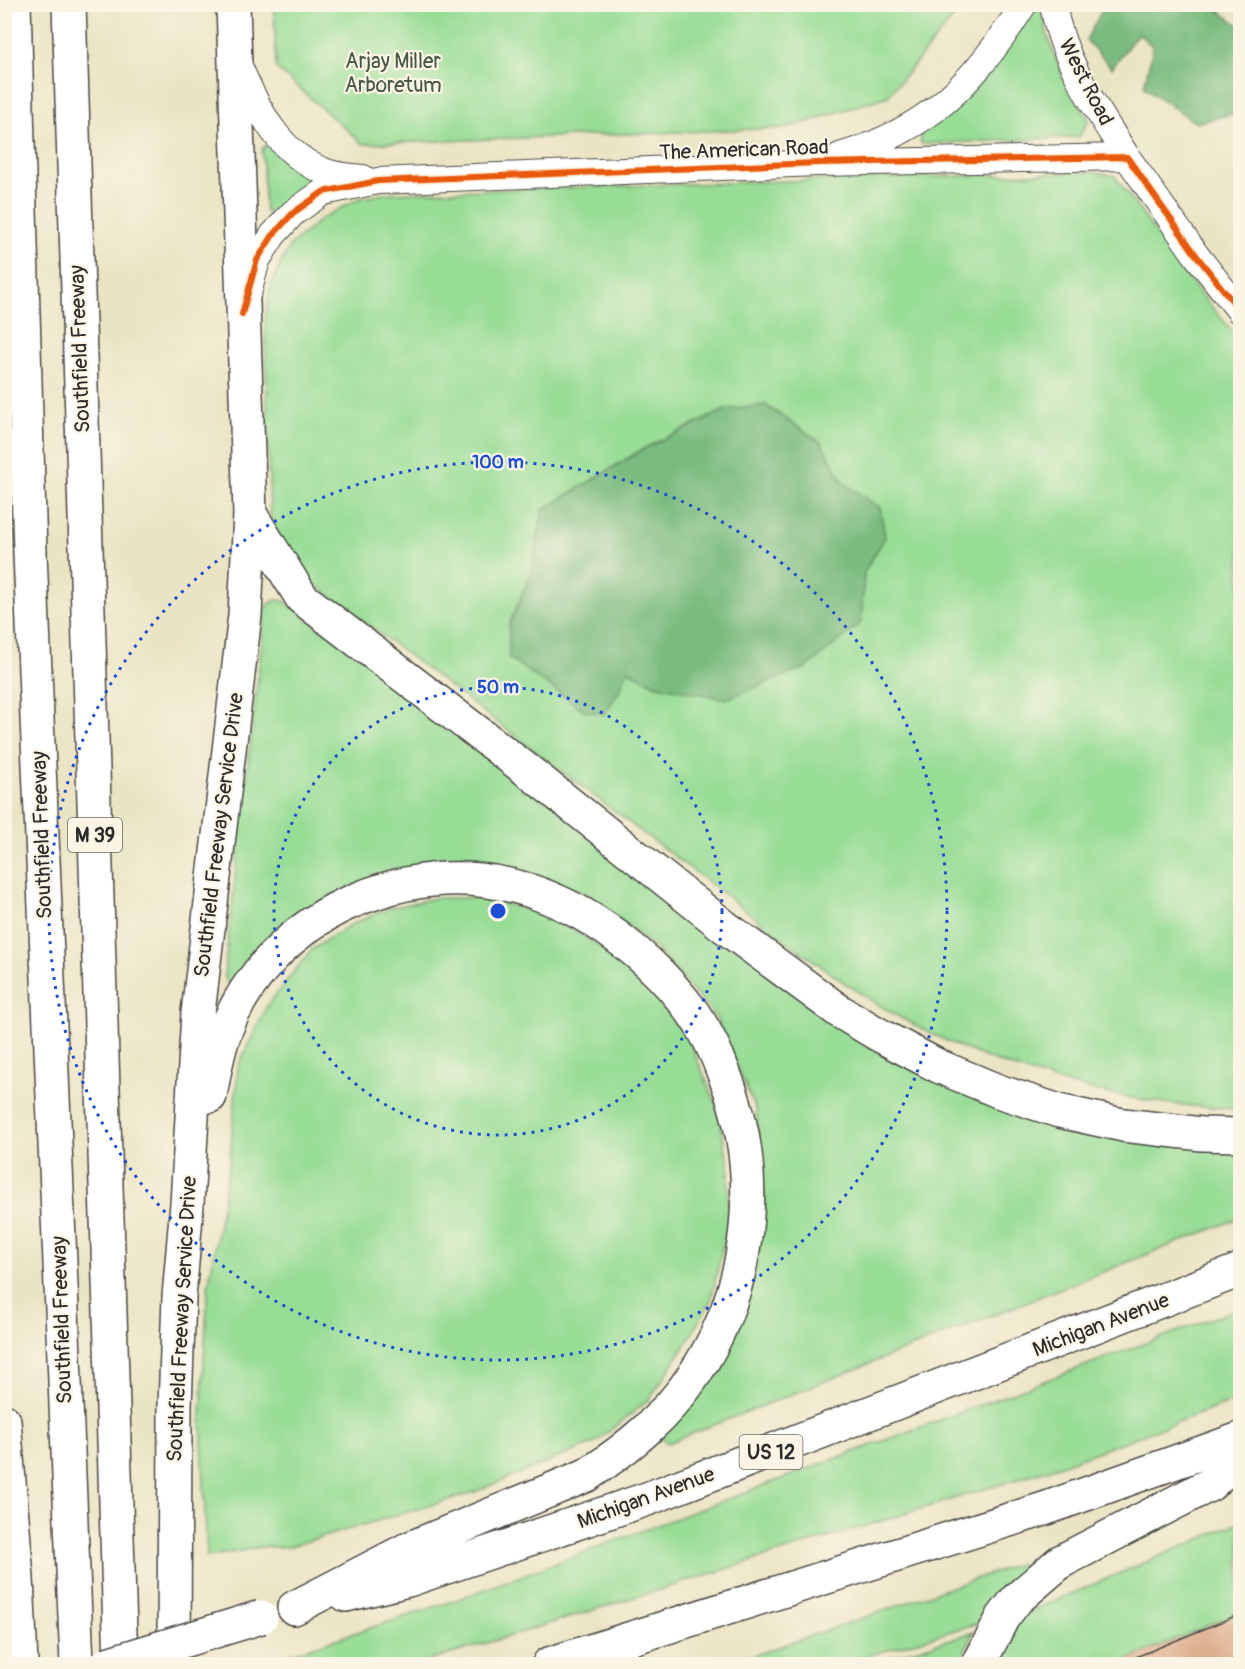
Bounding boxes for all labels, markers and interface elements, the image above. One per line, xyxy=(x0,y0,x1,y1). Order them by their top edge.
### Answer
street label: West Road xyxy=(1053,34,1119,130)
park label: Arjay Miller Arboretum xyxy=(344,48,442,99)
street label: The American Road xyxy=(659,134,829,166)
street label: Southfield Freeway xyxy=(64,264,96,434)
text: 100 m xyxy=(472,451,524,474)
text: 50 m xyxy=(477,676,519,699)
street label: Southfield Freeway Service Drive xyxy=(188,691,250,979)
street label: Southfield Freeway xyxy=(26,750,58,920)
road number: M 39 xyxy=(68,818,122,852)
centre of rings xyxy=(488,901,508,921)
street label: Southfield Freeway Service Drive xyxy=(161,1175,203,1463)
street label: Southfield Freeway xyxy=(46,1235,78,1405)
street label: Michigan Avenue xyxy=(1029,1286,1174,1363)
road number: US 12 xyxy=(740,1435,802,1469)
street label: Michigan Avenue xyxy=(574,1460,719,1535)

